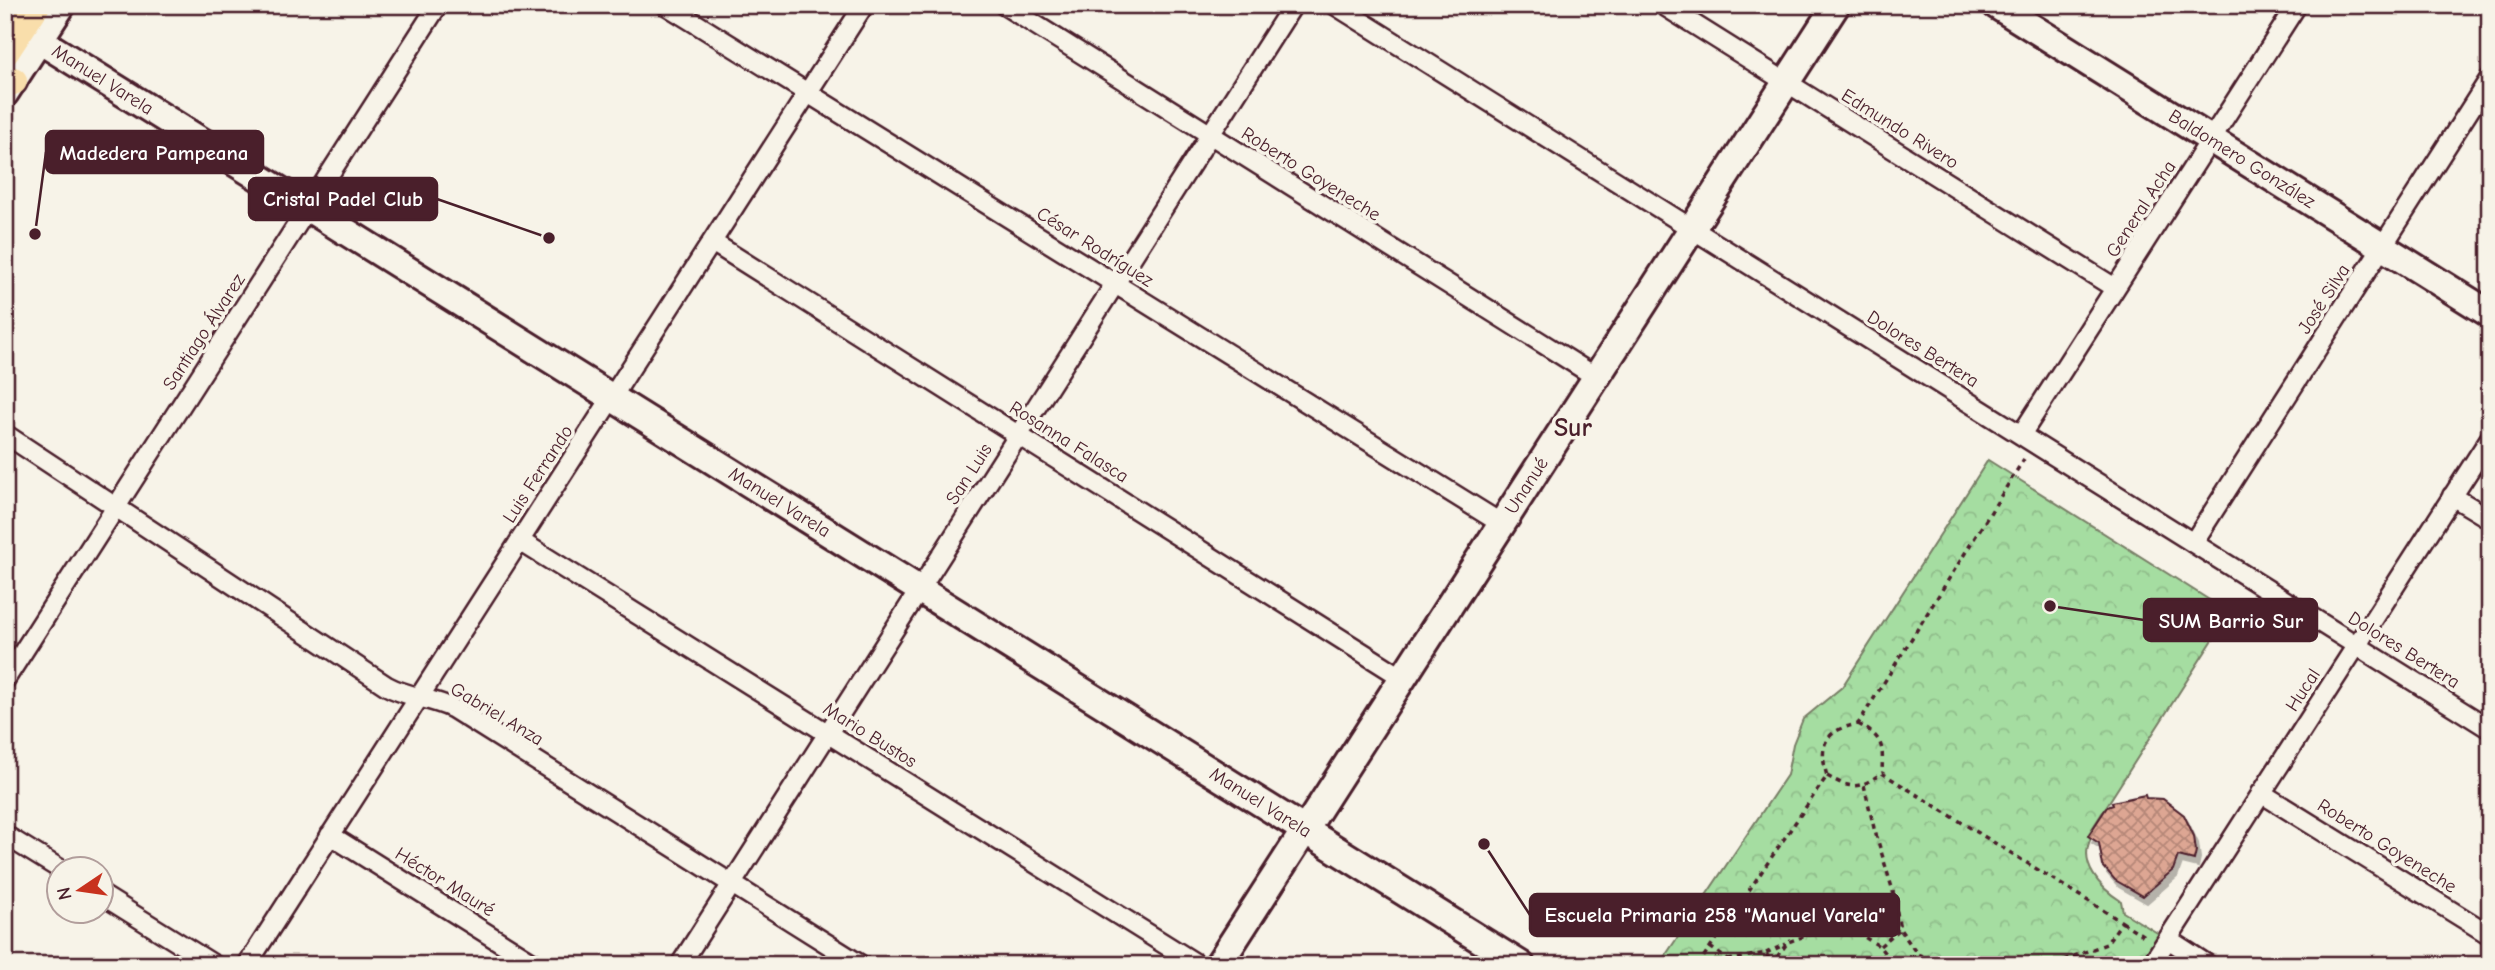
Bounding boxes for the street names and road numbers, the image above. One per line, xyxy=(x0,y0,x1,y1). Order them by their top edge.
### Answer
street label: Manuel Varela xyxy=(48,40,158,120)
street label: Edmundo Rivero xyxy=(1837,84,1963,174)
street label: Baldomero González xyxy=(2165,105,2319,213)
street label: Roberto Goyeneche xyxy=(1237,122,1385,226)
street label: General Acha xyxy=(2102,157,2180,261)
street label: César Rodríguez xyxy=(1033,202,1157,292)
street label: José Silva xyxy=(2293,260,2355,338)
street label: Santiago Álvarez xyxy=(158,270,250,394)
street label: Dolores Bertera xyxy=(1863,306,1983,392)
street label: Rosanna Falasca xyxy=(1005,397,1133,487)
street label: Luis Ferrando xyxy=(498,421,578,527)
street label: San Luis xyxy=(941,439,997,509)
street label: Unanué xyxy=(1500,453,1553,518)
street label: Manuel Varela xyxy=(725,462,834,542)
street label: Dolores Bertera xyxy=(2344,607,2464,693)
street label: Hucal xyxy=(2281,664,2325,716)
street label: Gabriel Anza xyxy=(446,678,548,750)
street label: Mario Bustos xyxy=(819,698,921,772)
street label: Manuel Varela xyxy=(1206,763,1315,842)
street label: Roberto Goyeneche xyxy=(2313,794,2461,898)
street label: Héctor Mauré xyxy=(391,843,499,921)

